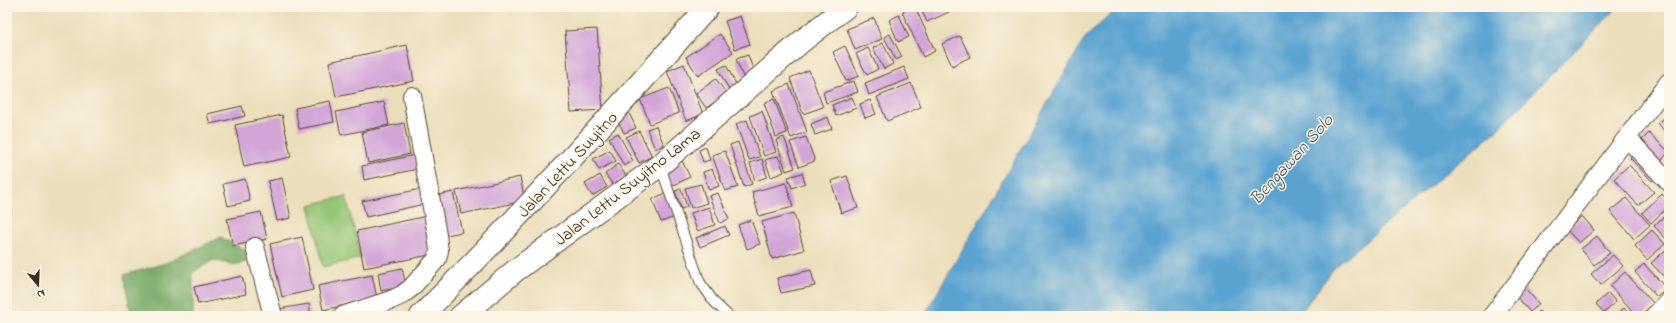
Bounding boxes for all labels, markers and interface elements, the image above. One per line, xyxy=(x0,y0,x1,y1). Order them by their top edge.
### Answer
street label: Jalan Lettu Suyitno xyxy=(512,106,625,224)
water label: Bengawan Solo xyxy=(1245,109,1341,212)
street label: Jalan Lettu Suyitno Lama xyxy=(549,122,707,253)
north arrow xyxy=(18,265,58,305)
text: N xyxy=(35,285,47,302)

